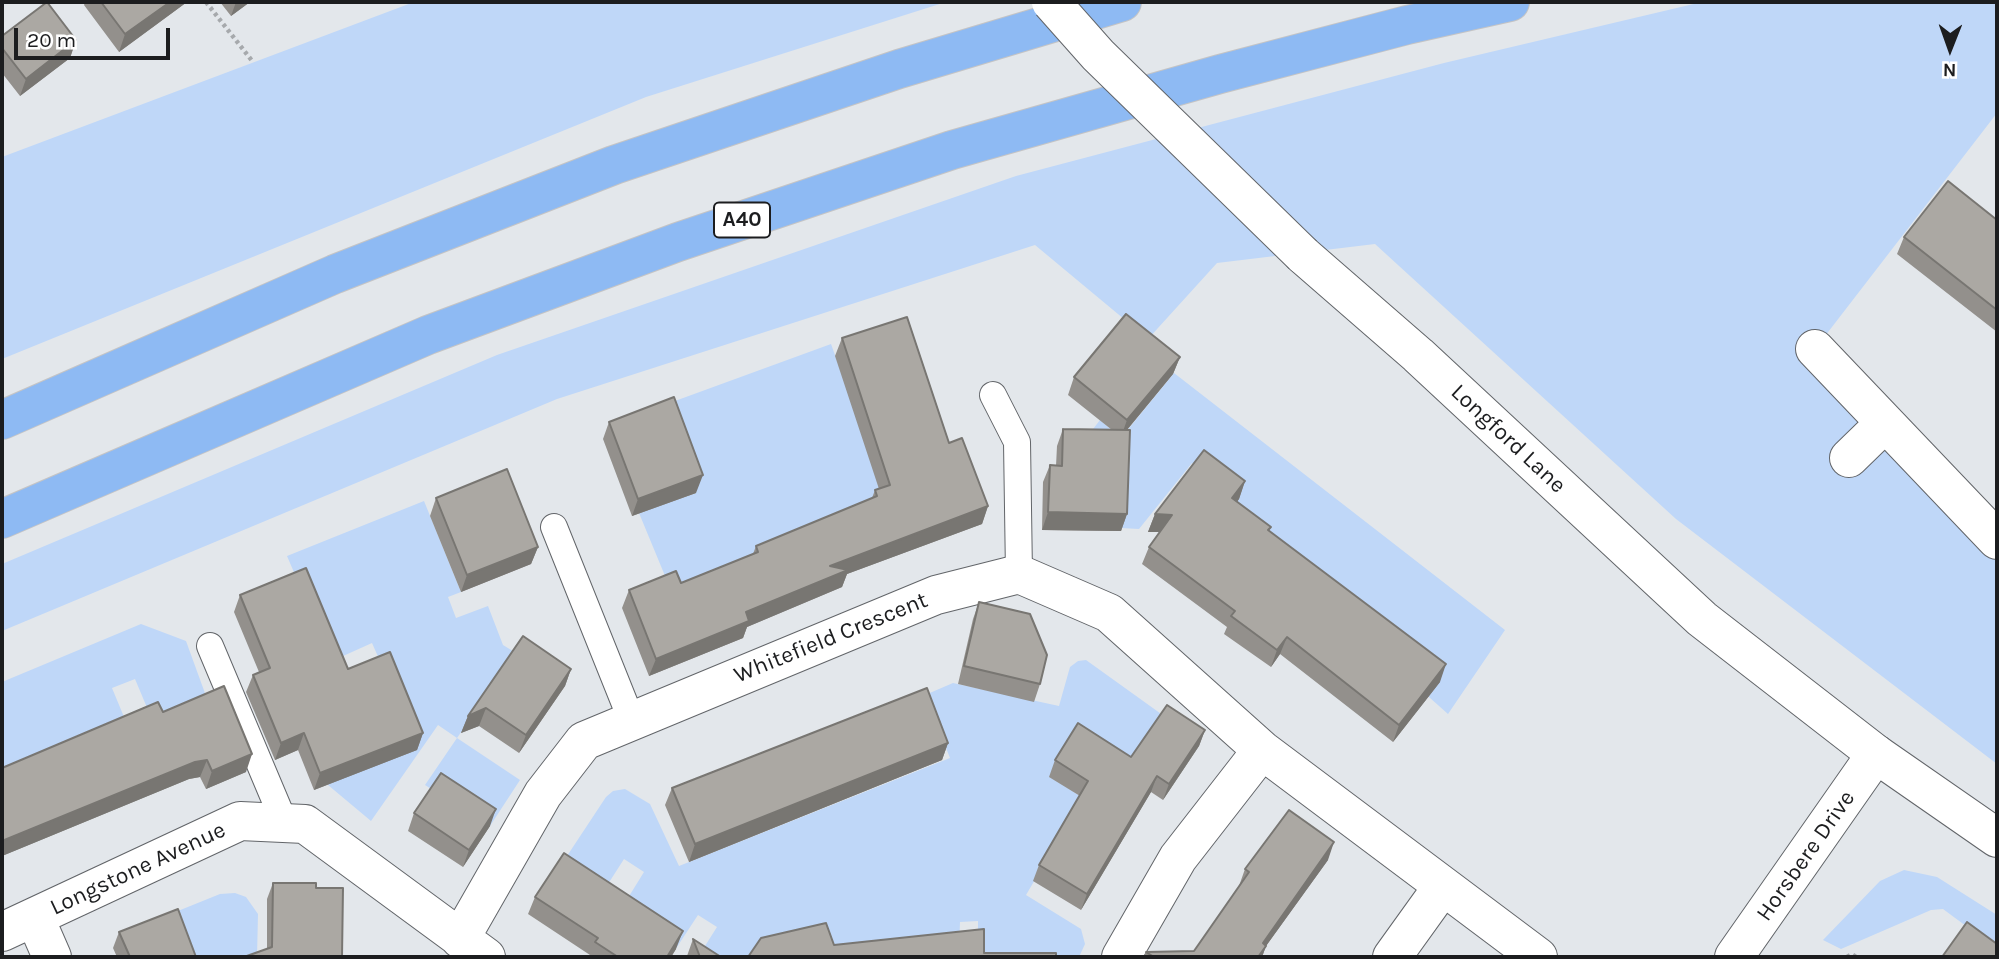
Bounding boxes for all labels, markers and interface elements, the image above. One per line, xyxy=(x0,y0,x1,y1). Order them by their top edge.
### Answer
scale bar xyxy=(18,14,173,58)
north arrow xyxy=(1915,14,1985,84)
text: 20 m xyxy=(27,28,76,52)
text: N xyxy=(1943,59,1957,81)
road number: A40 xyxy=(714,202,770,238)
street label: Longford Lane xyxy=(1445,379,1571,499)
street label: Whitefield Crescent xyxy=(730,587,932,689)
street label: Horsbere Drive xyxy=(1751,785,1861,927)
street label: Longstone Avenue xyxy=(46,816,230,922)

